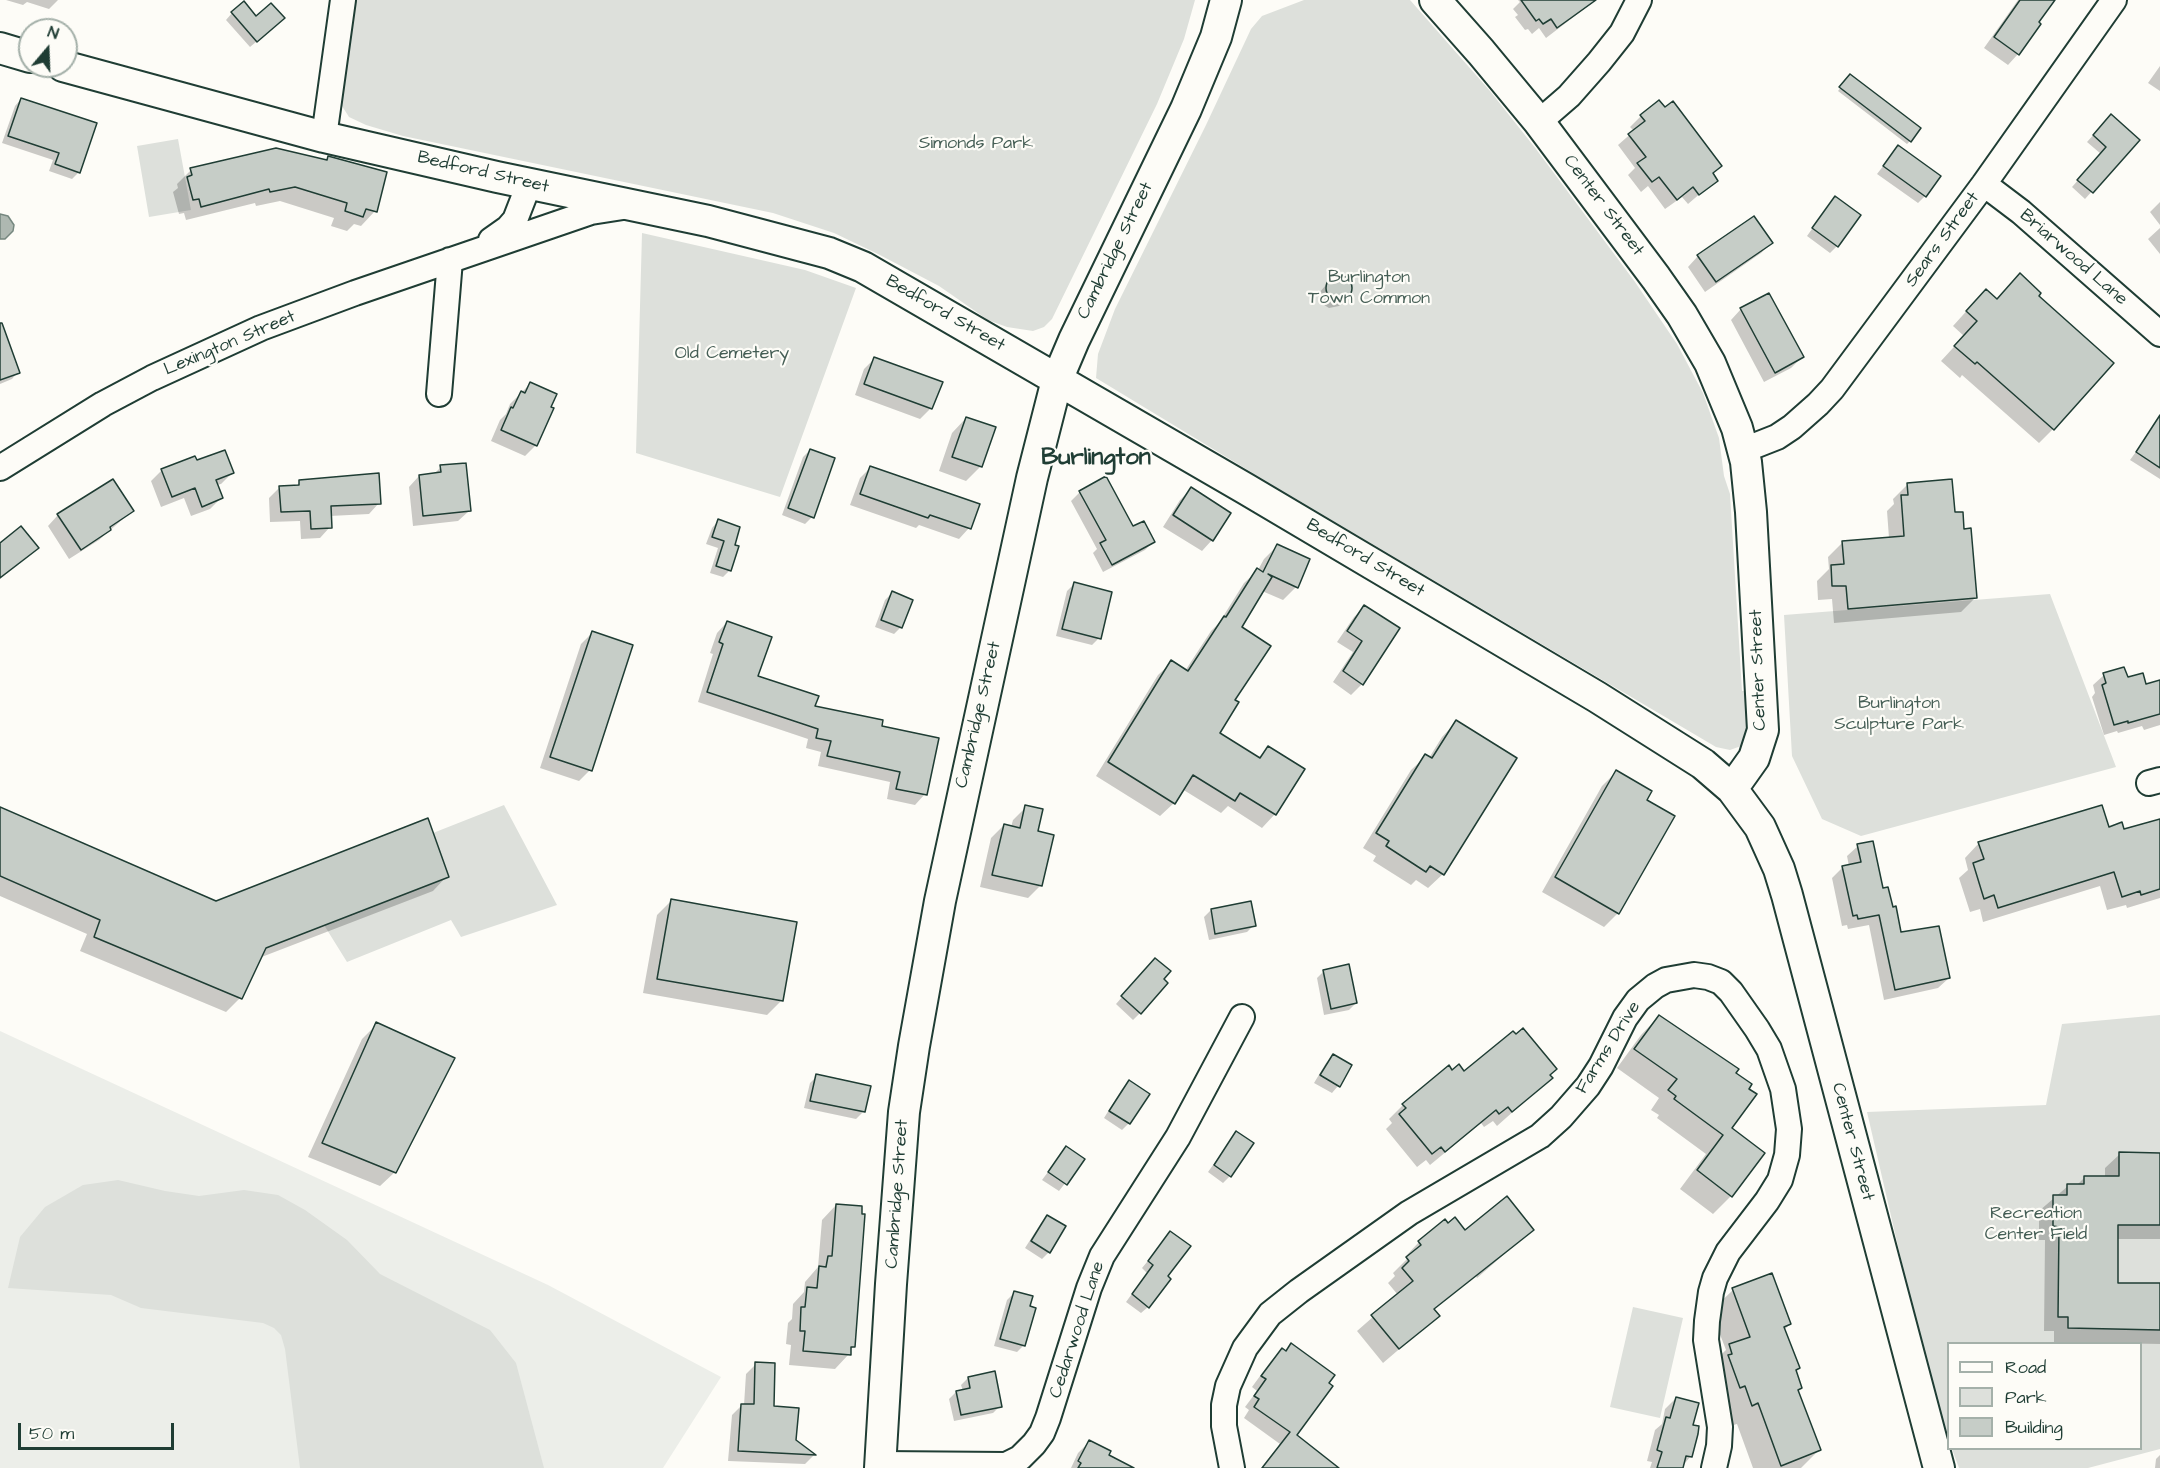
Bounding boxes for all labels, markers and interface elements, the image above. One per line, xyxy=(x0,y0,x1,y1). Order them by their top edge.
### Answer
north arrow xyxy=(18,18,78,78)
text: N xyxy=(45,21,62,45)
park label: Simonds Park xyxy=(919,133,1033,155)
street label: Bedford Street xyxy=(415,147,551,199)
street label: Center Street xyxy=(1558,151,1648,261)
street label: Cambridge Street xyxy=(1073,179,1159,323)
street label: Sears Street xyxy=(1901,188,1985,292)
street label: Briarwood Lane xyxy=(2015,205,2131,311)
park label: Burlington Town Common xyxy=(1308,267,1430,310)
street label: Bedford Street xyxy=(881,271,1009,357)
street label: Lexington Street xyxy=(161,307,299,381)
park label: Old Cemetery xyxy=(675,343,789,365)
district label: Burlington xyxy=(1041,445,1151,473)
street label: Bedford Street xyxy=(1302,515,1428,603)
street label: Center Street xyxy=(1746,609,1772,731)
street label: Cambridge Street xyxy=(952,640,1006,790)
park label: Burlington Sculpture Park xyxy=(1834,693,1964,736)
street label: Farms Drive xyxy=(1572,998,1646,1098)
street label: Center Street xyxy=(1826,1081,1878,1203)
street label: Cambridge Street xyxy=(882,1119,914,1269)
park label: Recreation Center Field xyxy=(1985,1203,2087,1246)
street label: Cedarwood Lane xyxy=(1046,1259,1110,1401)
legend xyxy=(1947,1342,2142,1450)
text: Road xyxy=(2005,1355,2046,1380)
text: Park xyxy=(2005,1385,2047,1410)
scale bar xyxy=(21,1411,177,1449)
text: Building xyxy=(2005,1415,2063,1440)
text: 50 m xyxy=(29,1421,74,1446)

